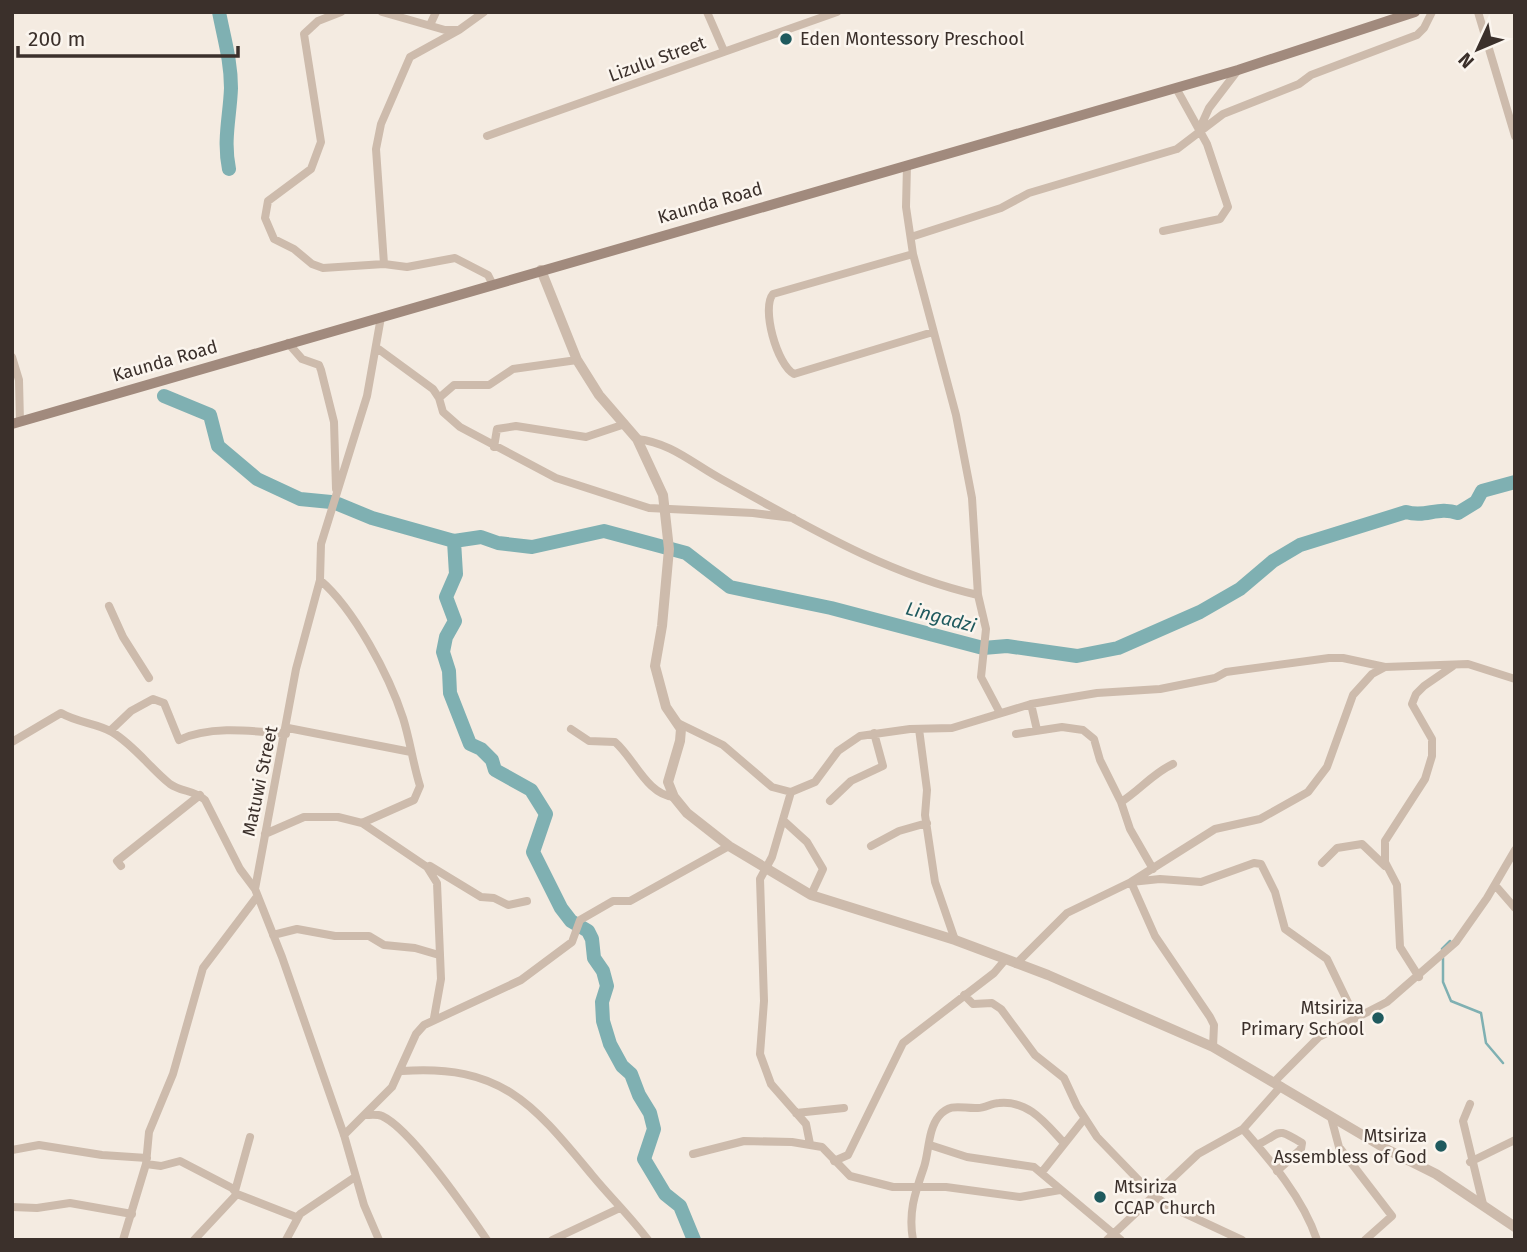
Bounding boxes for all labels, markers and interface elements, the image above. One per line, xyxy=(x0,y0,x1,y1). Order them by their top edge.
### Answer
scale bar xyxy=(18,14,238,58)
north arrow xyxy=(1443,14,1513,84)
text: 200 m xyxy=(28,26,85,52)
place label: Eden Montessory Preschool xyxy=(800,28,1024,50)
street label: Lizulu Street xyxy=(606,31,709,87)
marker: Eden Montessory Preschool xyxy=(778,31,794,47)
text: N xyxy=(1453,48,1479,73)
street label: Kaunda Road xyxy=(655,178,765,228)
street label: Kaunda Road xyxy=(110,336,220,386)
water label: Lingadzi xyxy=(903,597,979,638)
street label: Matuwi Street xyxy=(238,723,283,838)
place label: Mtsiriza Primary School xyxy=(1241,997,1364,1040)
marker: Mtsiriza Primary School xyxy=(1370,1010,1386,1026)
place label: Mtsiriza Assembless of God xyxy=(1274,1125,1427,1168)
marker: Mtsiriza Assembless of God xyxy=(1433,1138,1449,1154)
place label: Mtsiriza CCAP Church xyxy=(1114,1176,1216,1219)
marker: Mtsiriza CCAP Church xyxy=(1092,1189,1108,1205)

